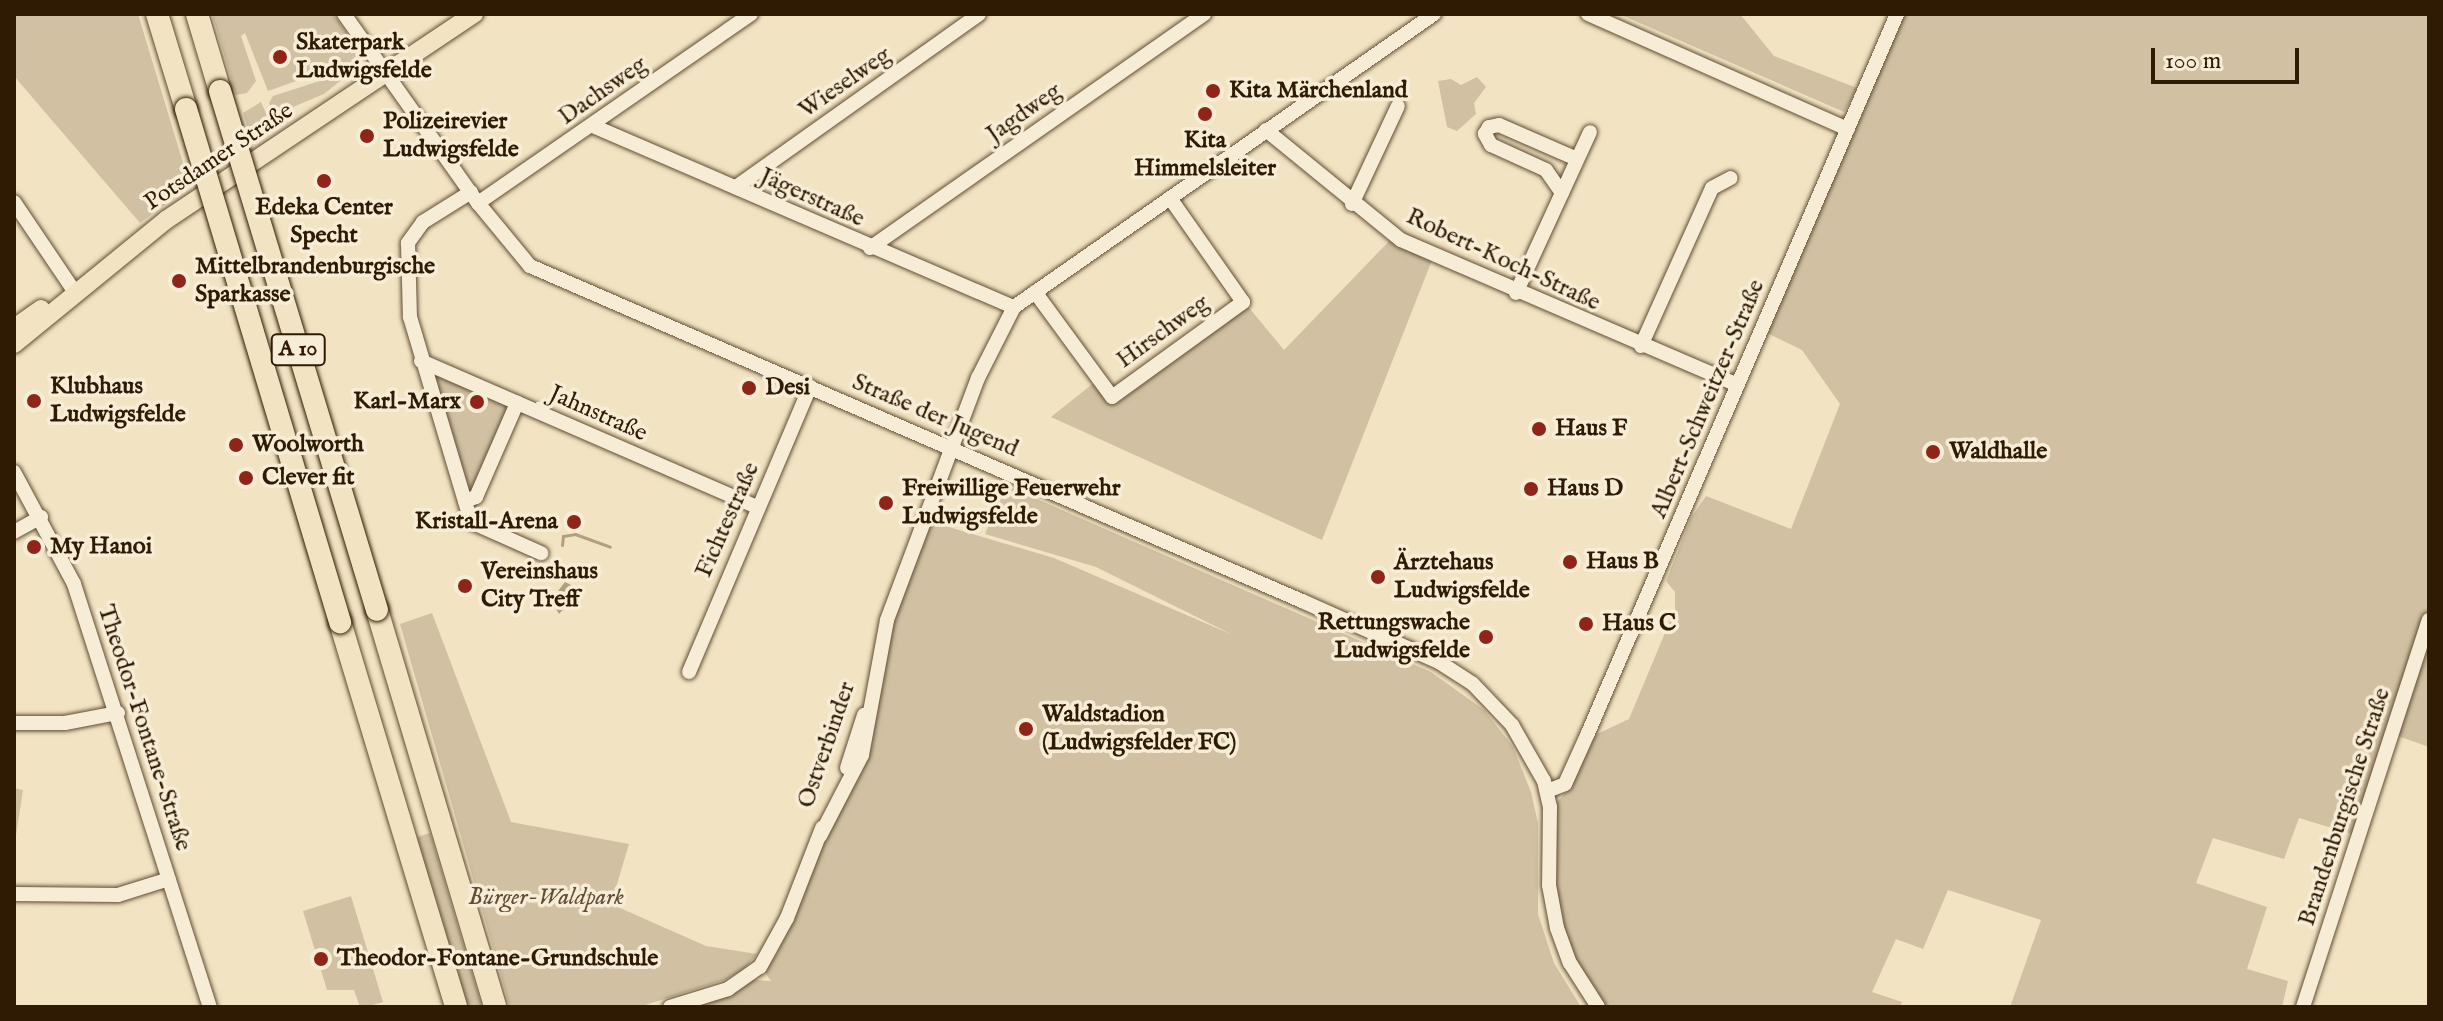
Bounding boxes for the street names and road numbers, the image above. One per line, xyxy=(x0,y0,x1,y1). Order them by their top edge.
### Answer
street label: Wieselweg xyxy=(794,41,896,125)
street label: Dachsweg xyxy=(553,50,653,132)
street label: Jagdweg xyxy=(981,77,1067,149)
street label: Potsdamer Straße xyxy=(139,97,299,217)
street label: Jägerstraße xyxy=(755,162,869,234)
street label: Robert-Koch-Straße xyxy=(1401,202,1605,318)
street label: Albert-Schweitzer-Straße xyxy=(1645,275,1771,523)
street label: Hirschweg xyxy=(1111,289,1215,375)
road number: A 10 xyxy=(270,332,326,368)
street label: Straße der Jugend xyxy=(848,368,1022,464)
street label: Jahnstraße xyxy=(544,380,652,448)
street label: Fichtestraße xyxy=(690,458,766,582)
street label: Theodor-Fontane-Straße xyxy=(91,601,197,855)
street label: Ostverbinder xyxy=(792,678,862,812)
street label: Brandenburgische Straße xyxy=(2293,684,2397,930)

